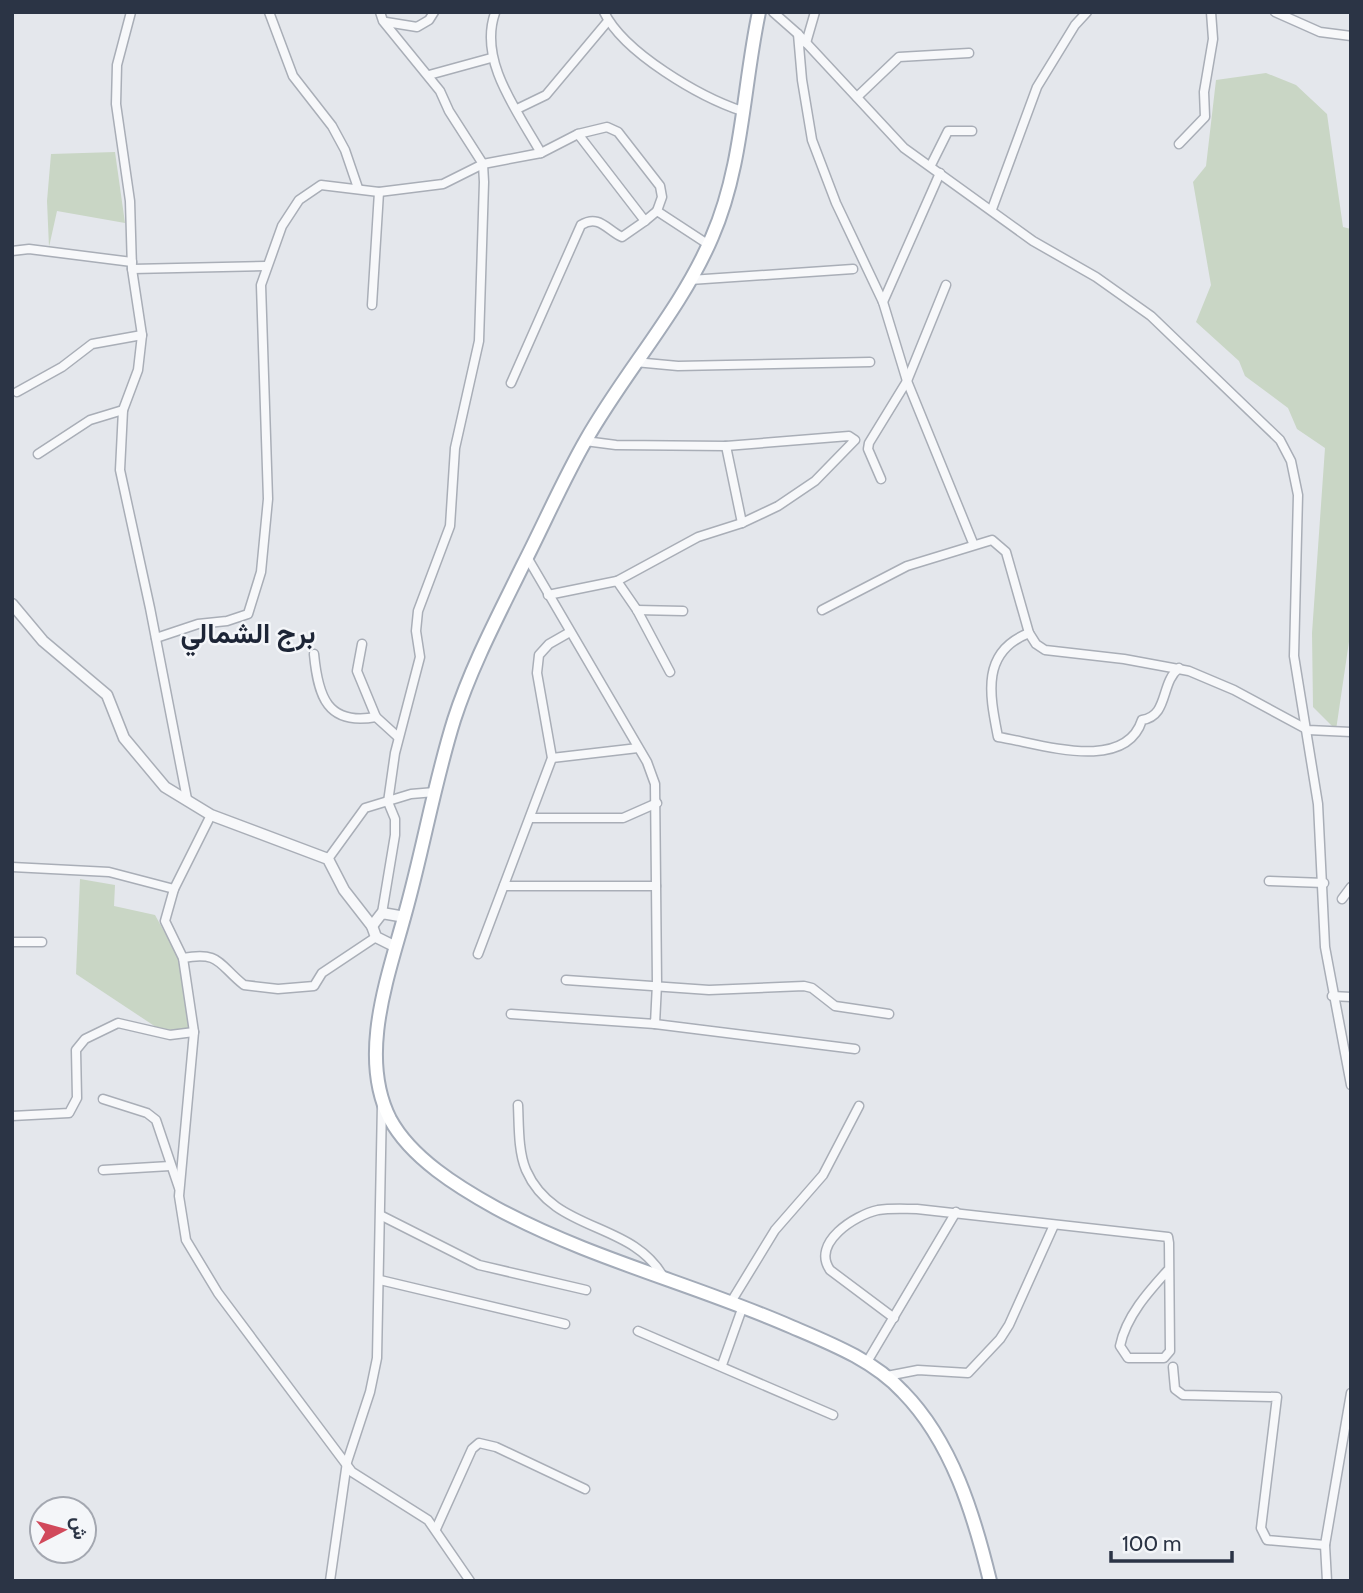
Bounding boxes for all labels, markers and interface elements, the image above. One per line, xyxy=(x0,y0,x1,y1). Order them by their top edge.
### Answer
district label: برج الشمالي xyxy=(180,616,316,657)
north arrow xyxy=(28,1495,98,1565)
text: ش xyxy=(67,1516,92,1541)
scale bar xyxy=(1111,1520,1232,1564)
text: 100 m xyxy=(1122,1531,1181,1556)

